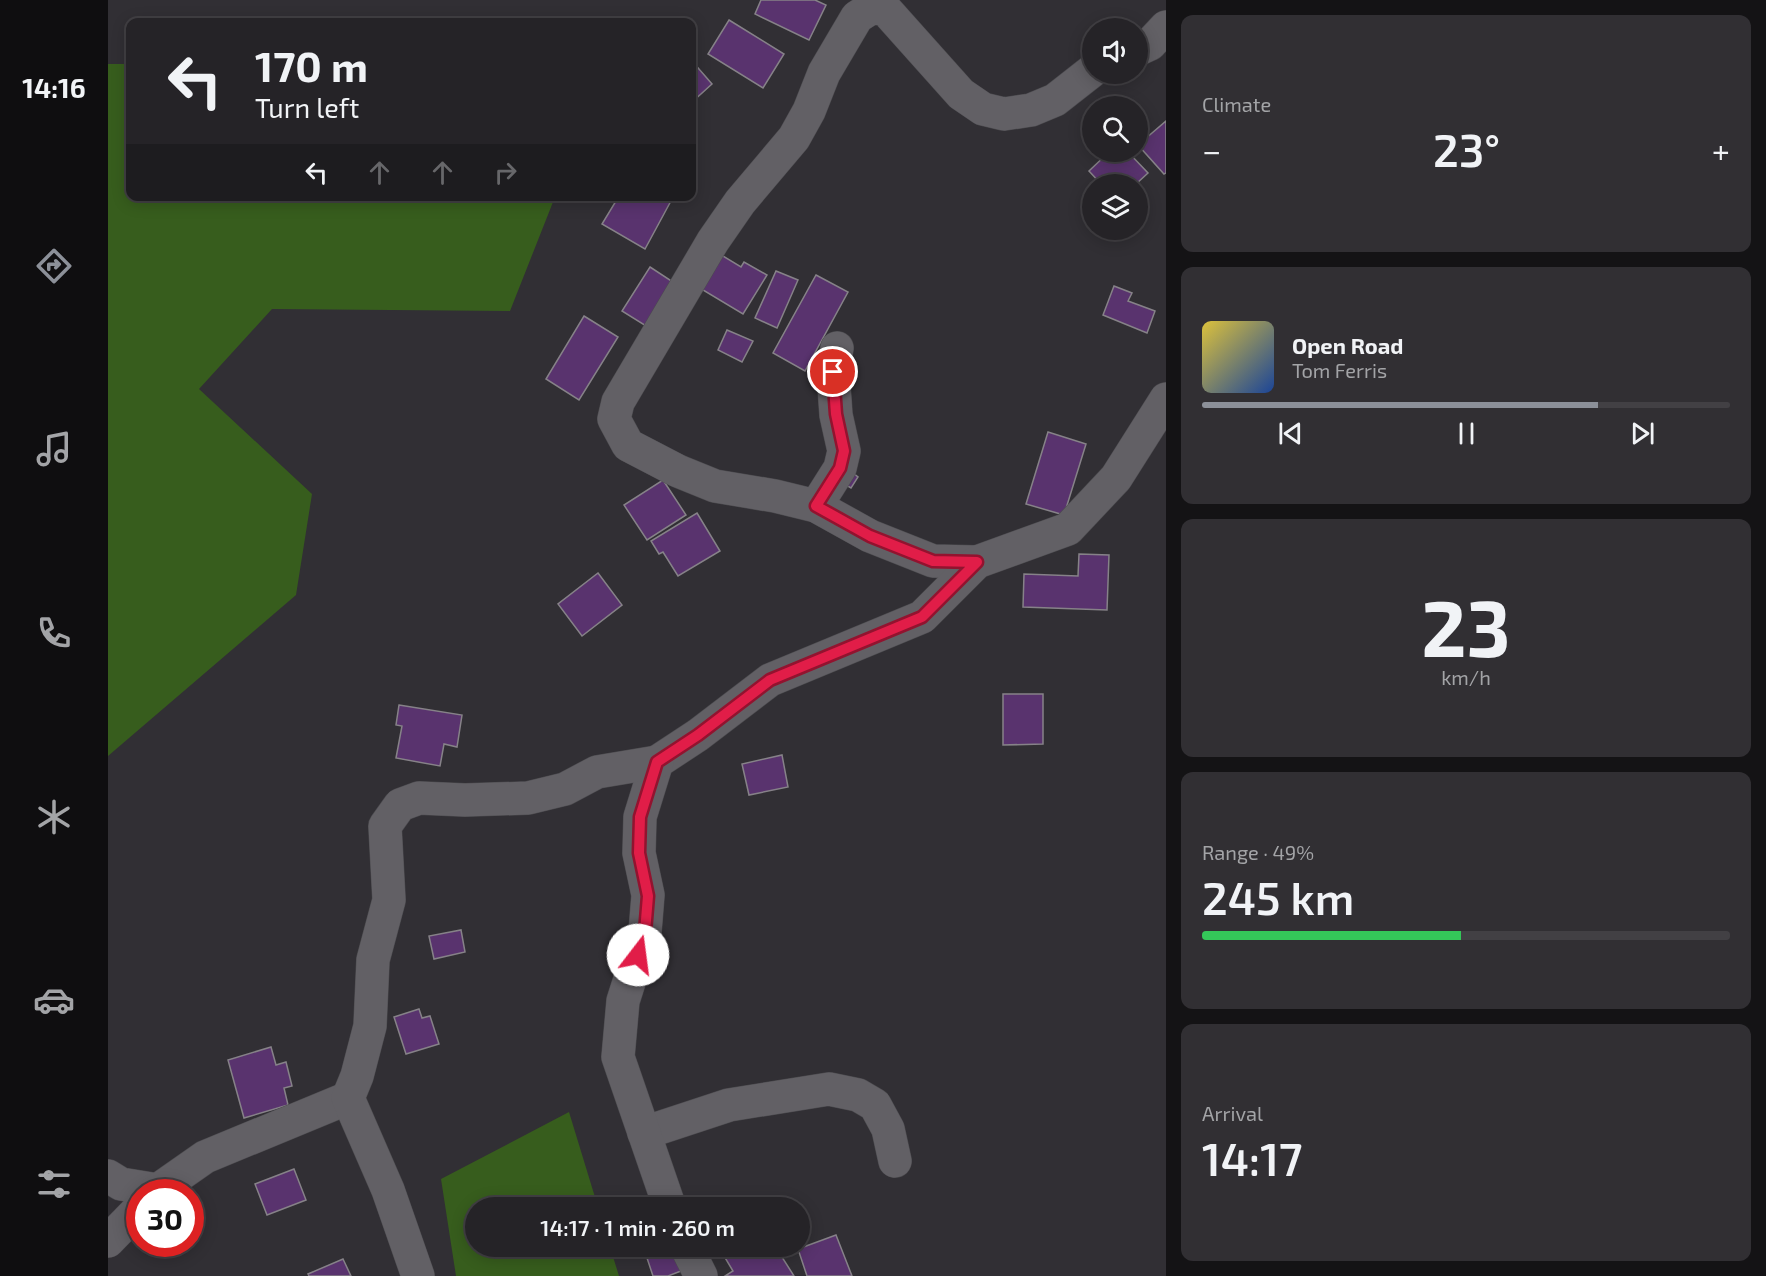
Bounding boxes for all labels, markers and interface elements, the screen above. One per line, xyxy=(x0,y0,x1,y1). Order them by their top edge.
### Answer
map controls xyxy=(1082,18,1148,240)
button: sound xyxy=(1082,18,1148,84)
text: 170 m xyxy=(255,40,368,90)
icon: left xyxy=(156,42,234,120)
text: 14:16 xyxy=(22,71,86,103)
text: Turn left xyxy=(255,91,359,123)
text: Climate xyxy=(1202,92,1271,116)
button: search xyxy=(1082,96,1148,162)
text: 23° xyxy=(1433,122,1500,176)
text: − xyxy=(1202,130,1221,170)
text: + xyxy=(1712,130,1730,170)
icon: left xyxy=(300,156,333,189)
icon: ahead xyxy=(363,156,396,189)
icon: ahead xyxy=(426,156,459,189)
icon: right xyxy=(489,156,522,189)
button: layers xyxy=(1082,174,1148,240)
icon: directions xyxy=(33,245,75,287)
text: Open Road xyxy=(1292,332,1404,358)
pin xyxy=(807,346,858,397)
icon: arrive xyxy=(816,355,849,388)
text: Tom Ferris xyxy=(1292,358,1387,382)
icon: previous xyxy=(1274,417,1307,450)
icon: pause xyxy=(1450,417,1483,450)
icon: next xyxy=(1626,417,1659,450)
icon: music xyxy=(33,428,75,470)
text: 23 xyxy=(1421,579,1511,673)
icon: phone xyxy=(33,612,75,654)
text: km/h xyxy=(1441,665,1491,689)
icon: climate xyxy=(33,796,75,838)
text: Range · 49% xyxy=(1202,840,1314,864)
text: 245 km xyxy=(1202,870,1354,924)
position arrow xyxy=(606,923,670,987)
icon: car xyxy=(33,979,75,1021)
text: Arrival xyxy=(1202,1101,1263,1125)
text: 14:17 xyxy=(1202,1131,1303,1185)
icon: filters xyxy=(33,1163,75,1205)
speed limit sign: 30 xyxy=(126,1179,204,1257)
text: 14:17 · 1 min · 260 m xyxy=(540,1214,735,1240)

